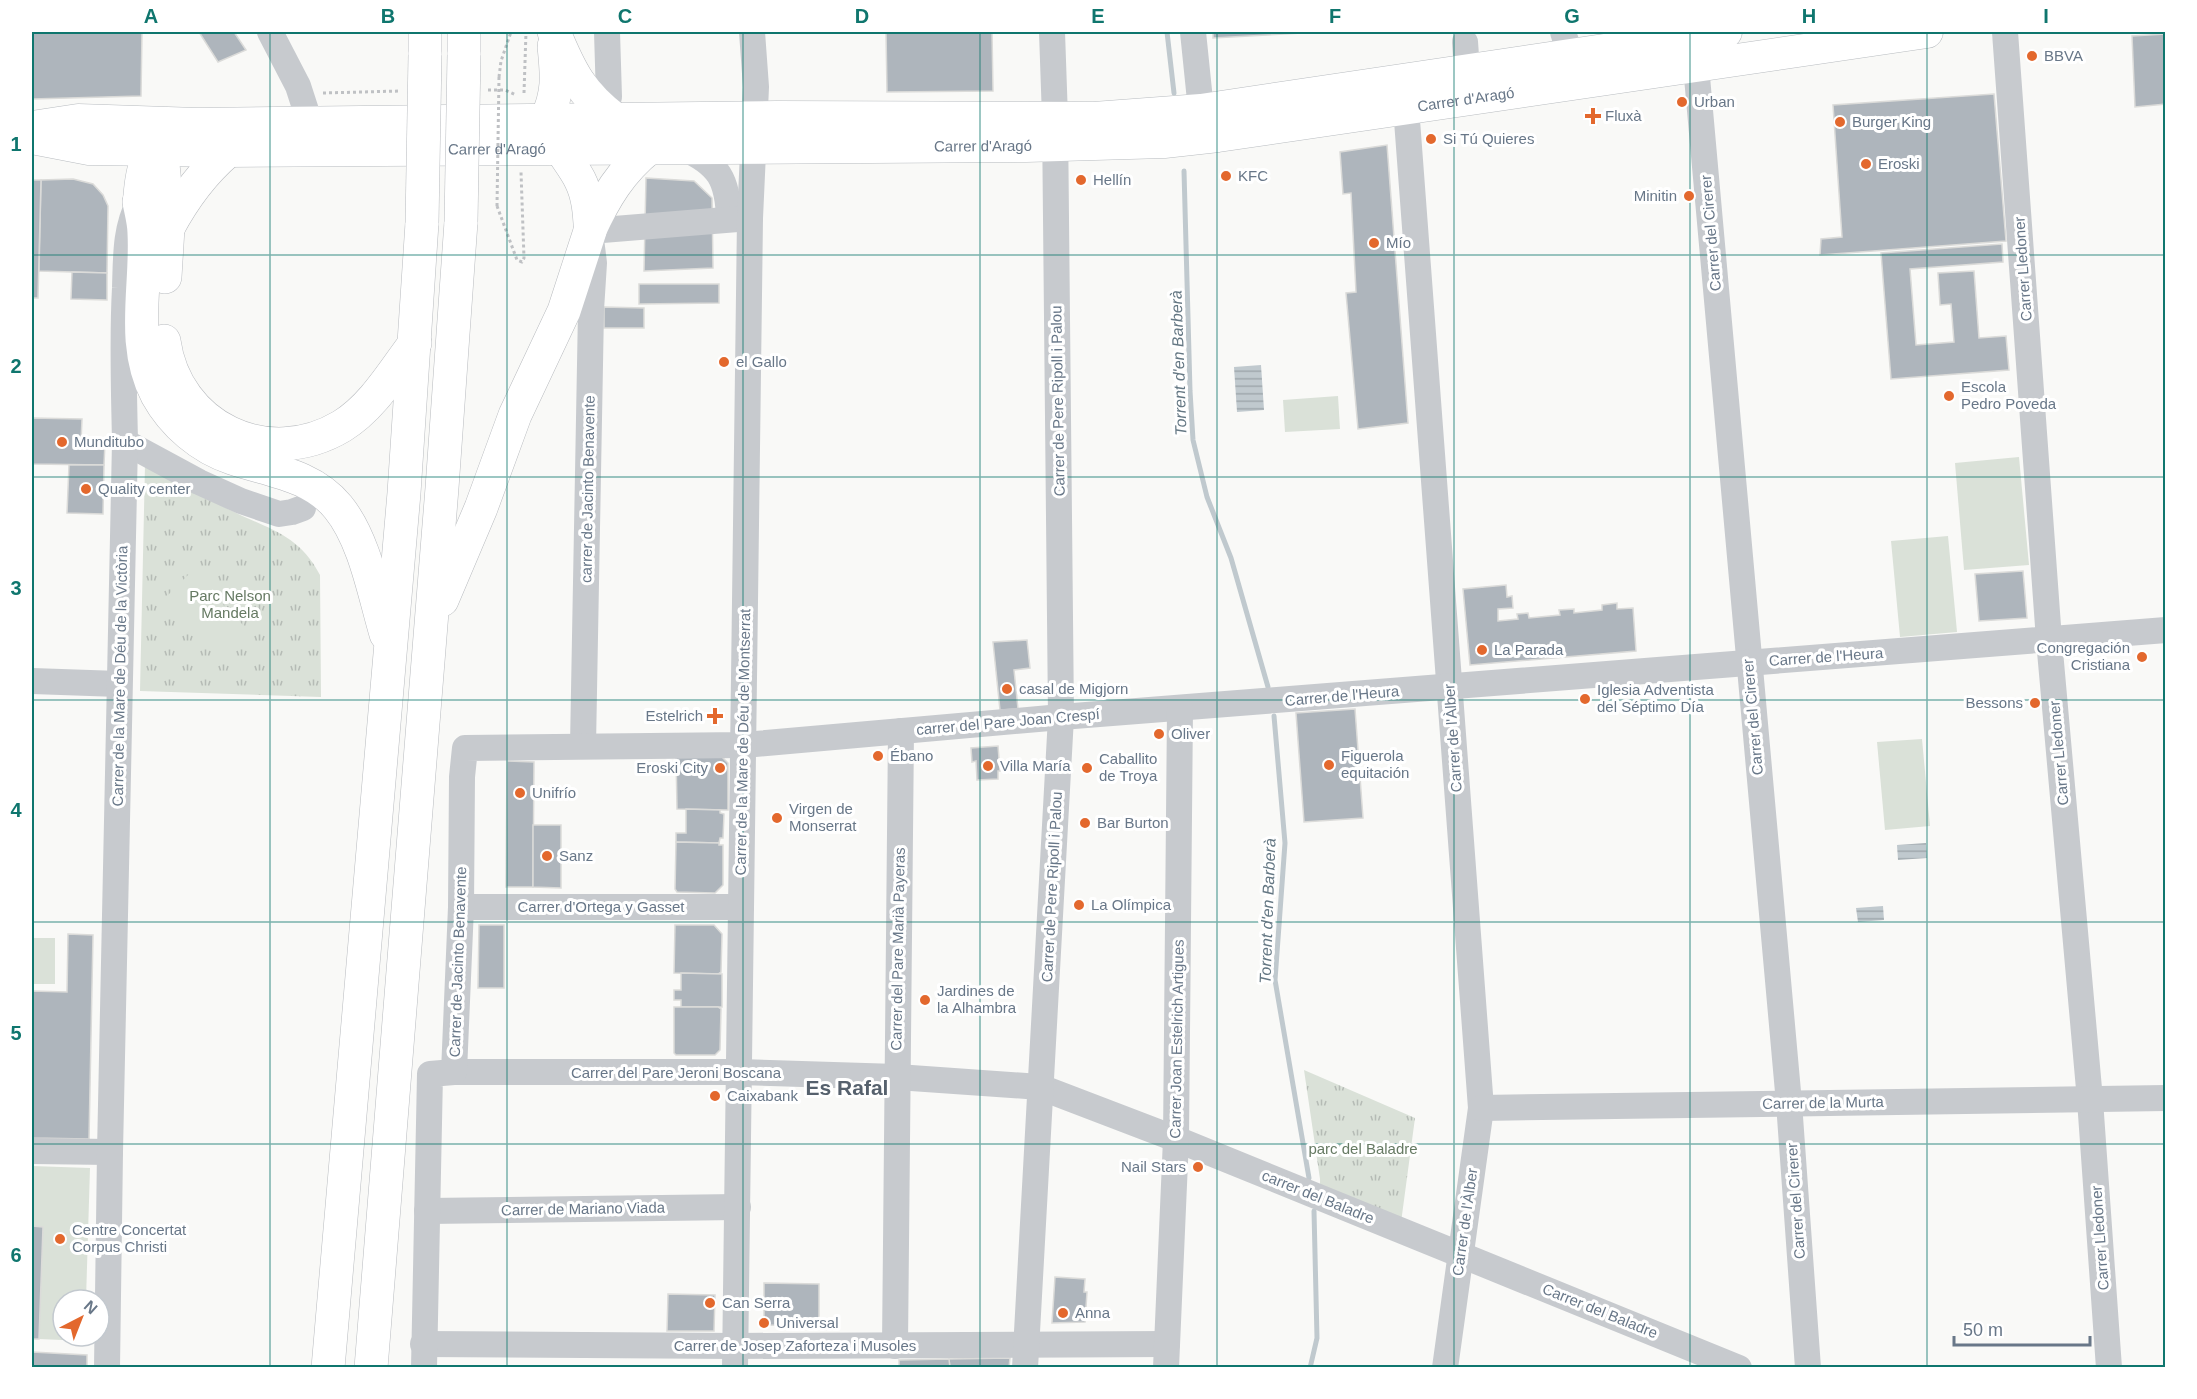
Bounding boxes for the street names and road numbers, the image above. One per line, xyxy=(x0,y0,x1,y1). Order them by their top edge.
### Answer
street label: Carrer d'Aragó xyxy=(1416,84,1516,115)
street label: Carrer d'Aragó xyxy=(934,137,1032,155)
street label: Carrer d'Aragó xyxy=(448,140,546,158)
street label: Carrer del Cirerer xyxy=(1697,174,1724,292)
street label: Carrer Lledoner xyxy=(2010,216,2035,322)
street label: Carrer de Pere Ripoll i Palou xyxy=(1047,305,1068,497)
street label: carrer de Jacinto Benavente xyxy=(577,395,598,583)
street label: Carrer de la Mare de Déu de la Victòria xyxy=(109,545,130,806)
street label: Carrer de la Mare de Déu de Montserrat xyxy=(732,608,753,876)
street label: Carrer de l'Heura xyxy=(1768,644,1884,669)
street label: Carrer del Cirerer xyxy=(1739,658,1766,776)
street label: Carrer de l'Heura xyxy=(1284,682,1400,709)
street label: Carrer de l'Àlber xyxy=(1440,683,1465,793)
street label: Carrer Lledoner xyxy=(2045,700,2072,806)
street label: carrer del Pare Joan Crespí xyxy=(915,705,1101,738)
street label: Carrer de Pere Ripoll i Palou xyxy=(1038,791,1065,983)
street label: Carrer del Pare Marià Payeras xyxy=(887,847,908,1051)
street label: Carrer de Jacinto Benavente xyxy=(446,866,469,1058)
street label: Carrer d'Ortega y Gasset xyxy=(517,898,685,915)
street label: Carrer Joan Estelrich Artigues xyxy=(1166,939,1187,1139)
street label: Carrer del Pare Jeroni Boscana xyxy=(571,1064,782,1081)
street label: Carrer de la Murta xyxy=(1762,1093,1885,1112)
street label: Carrer del Cirerer xyxy=(1783,1142,1808,1260)
street label: carrer del Baladre xyxy=(1260,1166,1377,1227)
street label: Carrer de l'Àlber xyxy=(1449,1167,1480,1277)
street label: Carrer Lledoner xyxy=(2087,1185,2112,1291)
street label: Carrer de Mariano Viada xyxy=(501,1199,666,1218)
street label: Carrer del Baladre xyxy=(1540,1280,1660,1341)
street label: Carrer de Josep Zaforteza i Musoles xyxy=(674,1337,916,1354)

